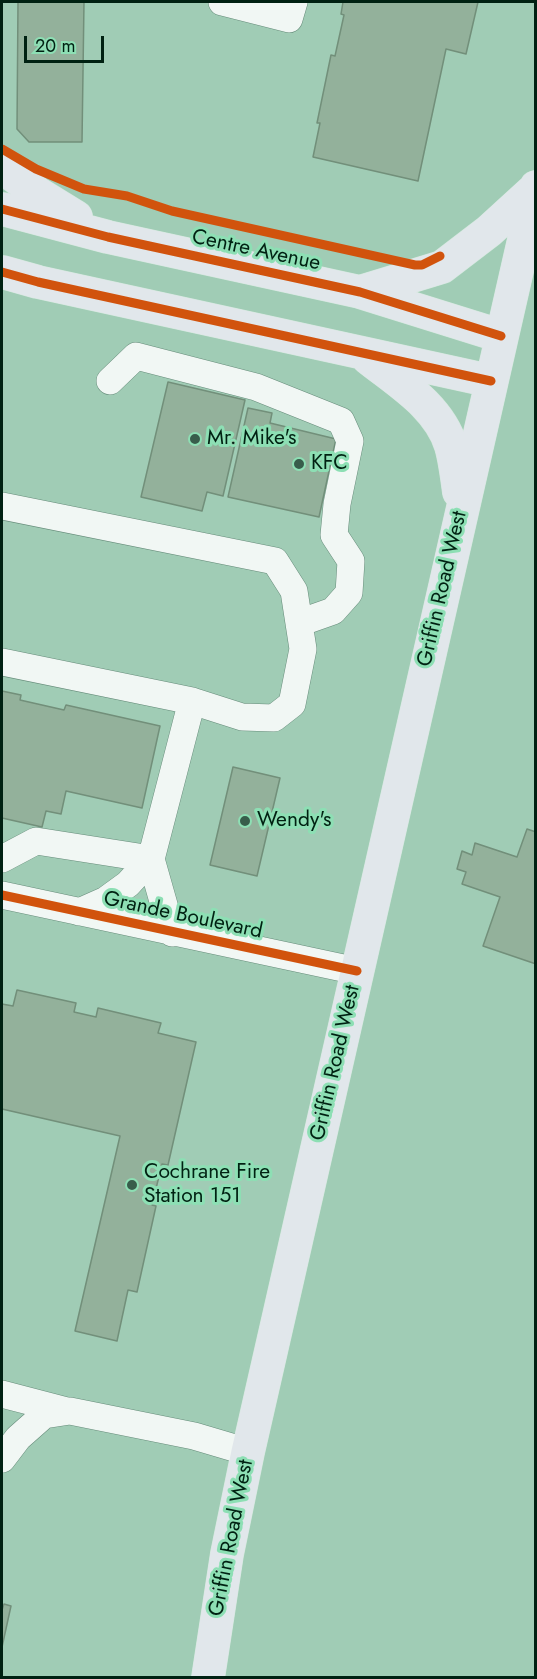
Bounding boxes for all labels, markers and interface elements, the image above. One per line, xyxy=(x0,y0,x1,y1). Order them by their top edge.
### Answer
scale bar xyxy=(27,24,106,62)
text: 20 m xyxy=(35,33,75,59)
street label: Centre Avenue xyxy=(189,225,323,277)
place label: Mr. Mike's xyxy=(207,426,296,452)
marker: Mr. Mike's xyxy=(188,432,202,446)
place label: KFC xyxy=(311,451,348,477)
marker: KFC xyxy=(292,457,306,471)
street label: Griffin Road West xyxy=(413,509,473,669)
place label: Wendy's xyxy=(257,808,332,834)
marker: Wendy's xyxy=(238,814,252,828)
street label: Grande Boulevard xyxy=(101,887,265,945)
street label: Griffin Road West xyxy=(306,983,366,1143)
place label: Cochrane Fire Station 151 xyxy=(144,1160,270,1210)
marker: Cochrane Fire Station 151 xyxy=(125,1178,139,1192)
street label: Griffin Road West xyxy=(204,1458,260,1618)

